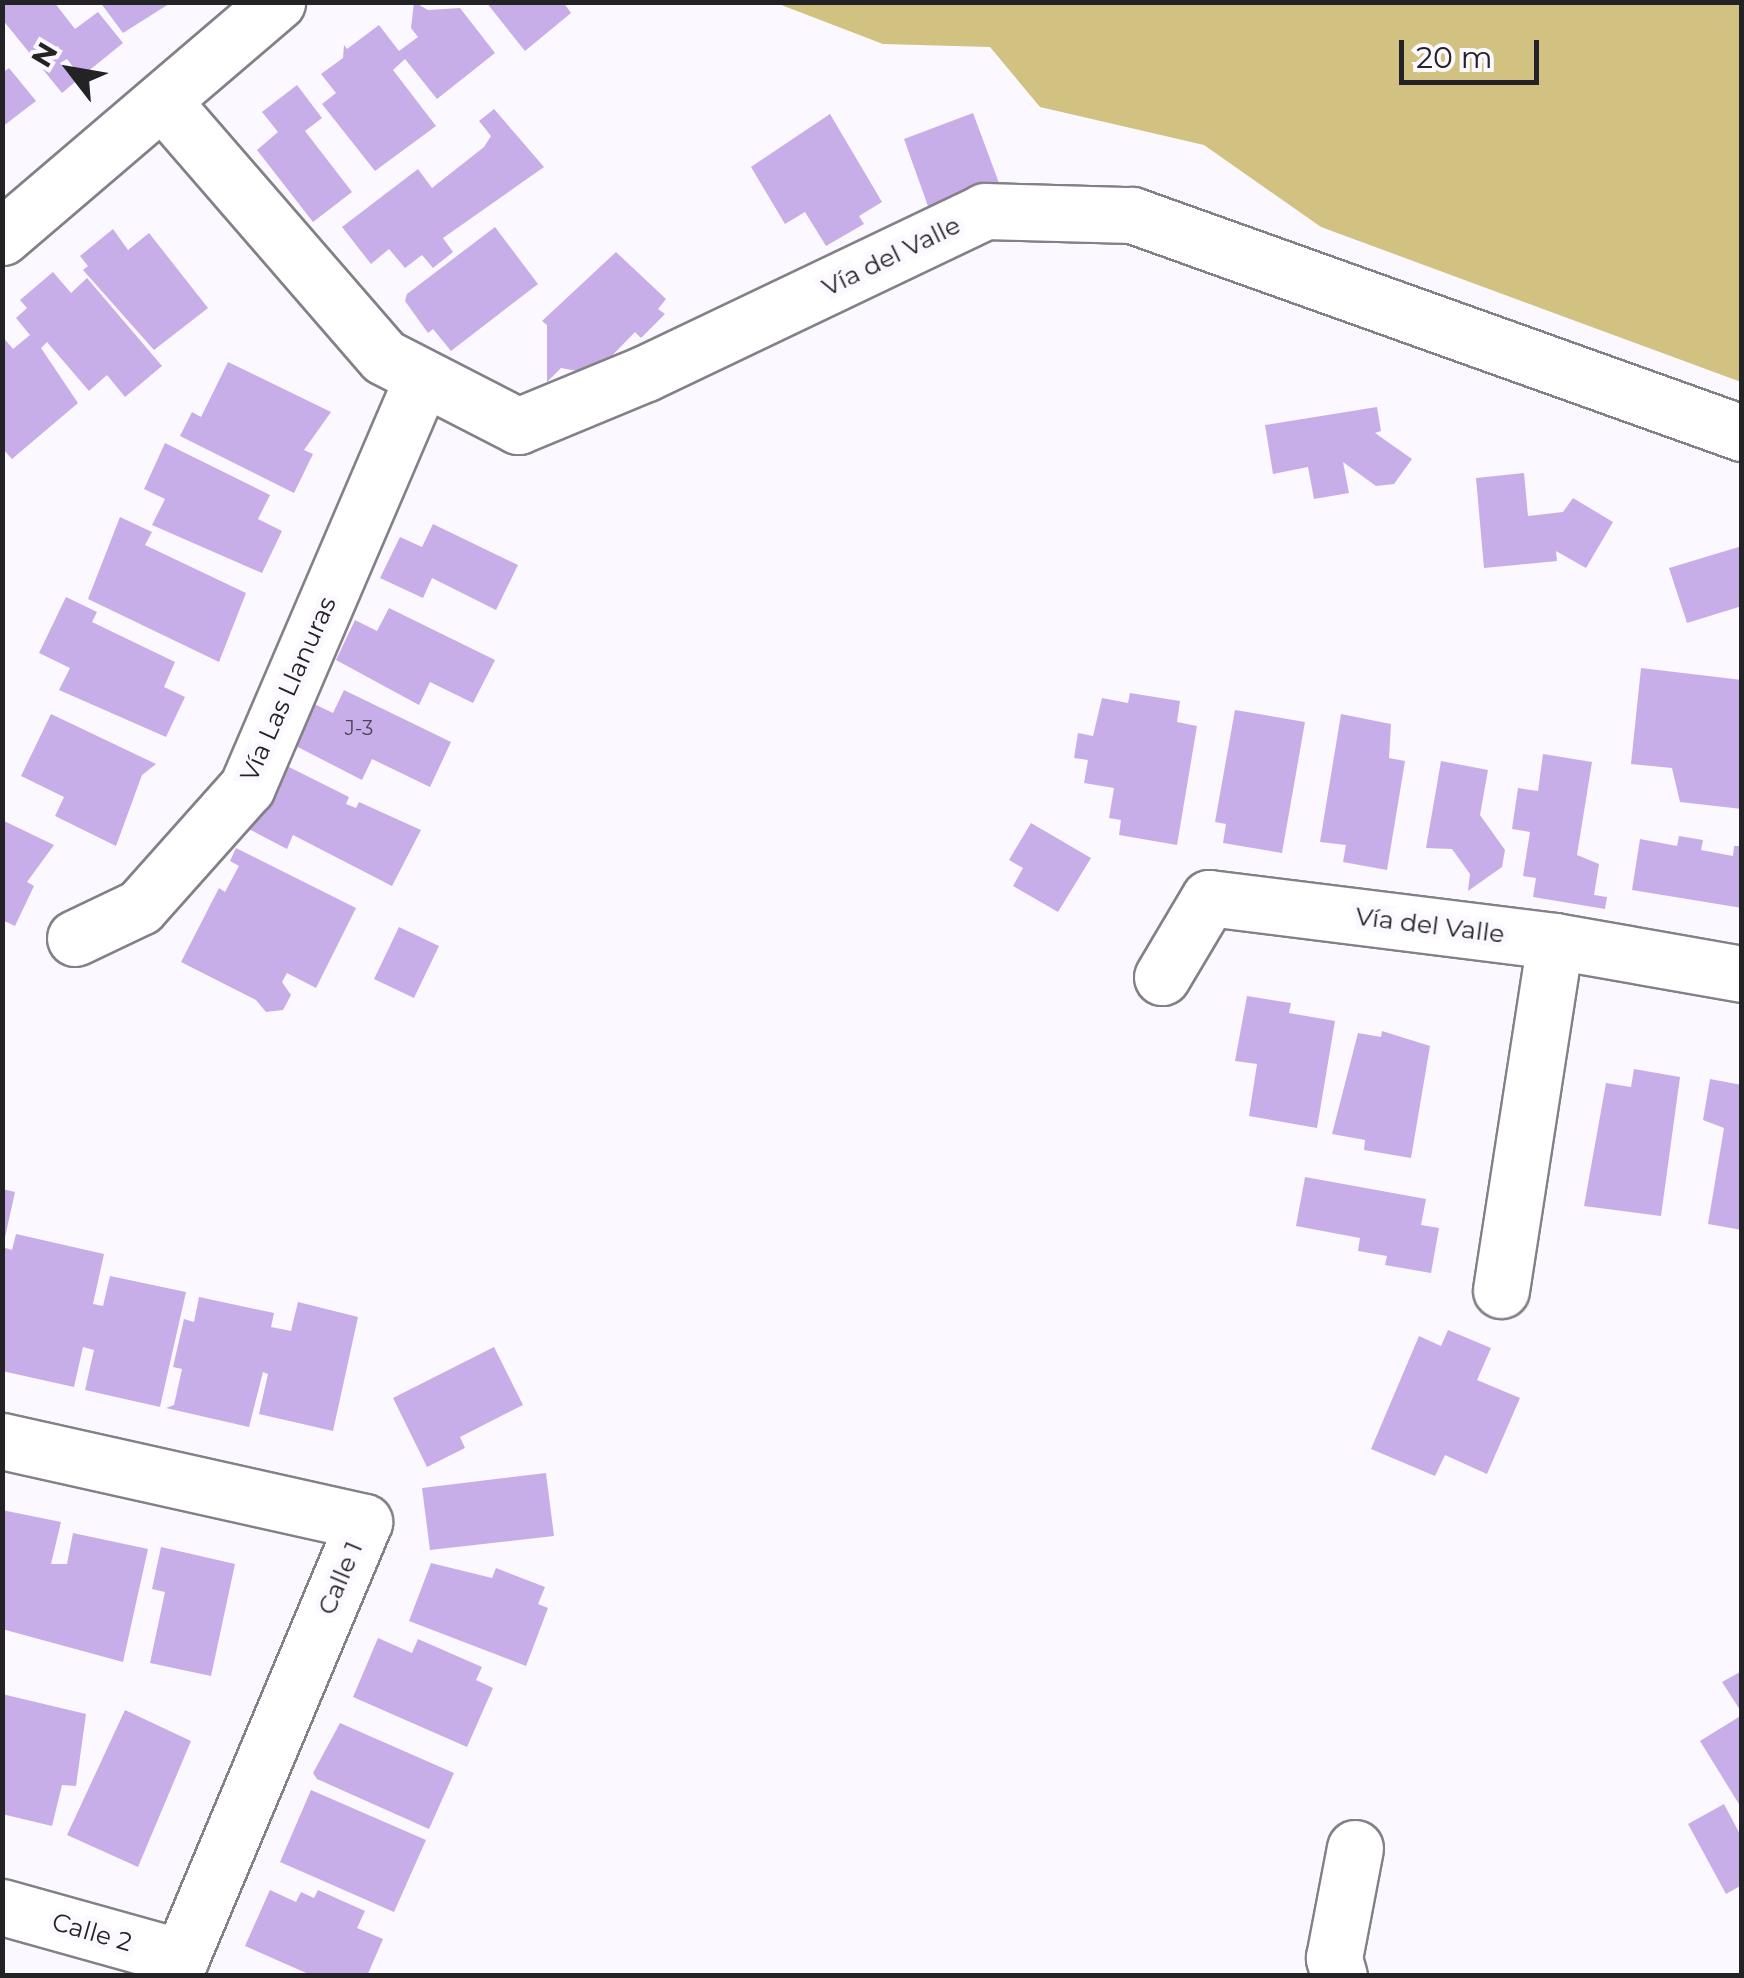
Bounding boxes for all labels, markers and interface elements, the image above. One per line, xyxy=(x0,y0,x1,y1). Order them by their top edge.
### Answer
north arrow xyxy=(20,20,120,120)
scale bar xyxy=(1404,20,1544,82)
text: N xyxy=(24,36,65,73)
text: 20 m xyxy=(1416,39,1493,76)
street label: Vía del Valle xyxy=(817,210,965,302)
street label: Vía Las Llanuras xyxy=(234,592,342,786)
house number: J-3 xyxy=(345,716,373,740)
street label: Vía del Valle xyxy=(1354,901,1506,949)
street label: Calle 1 xyxy=(311,1537,369,1619)
street label: Calle 2 xyxy=(49,1906,135,1958)

